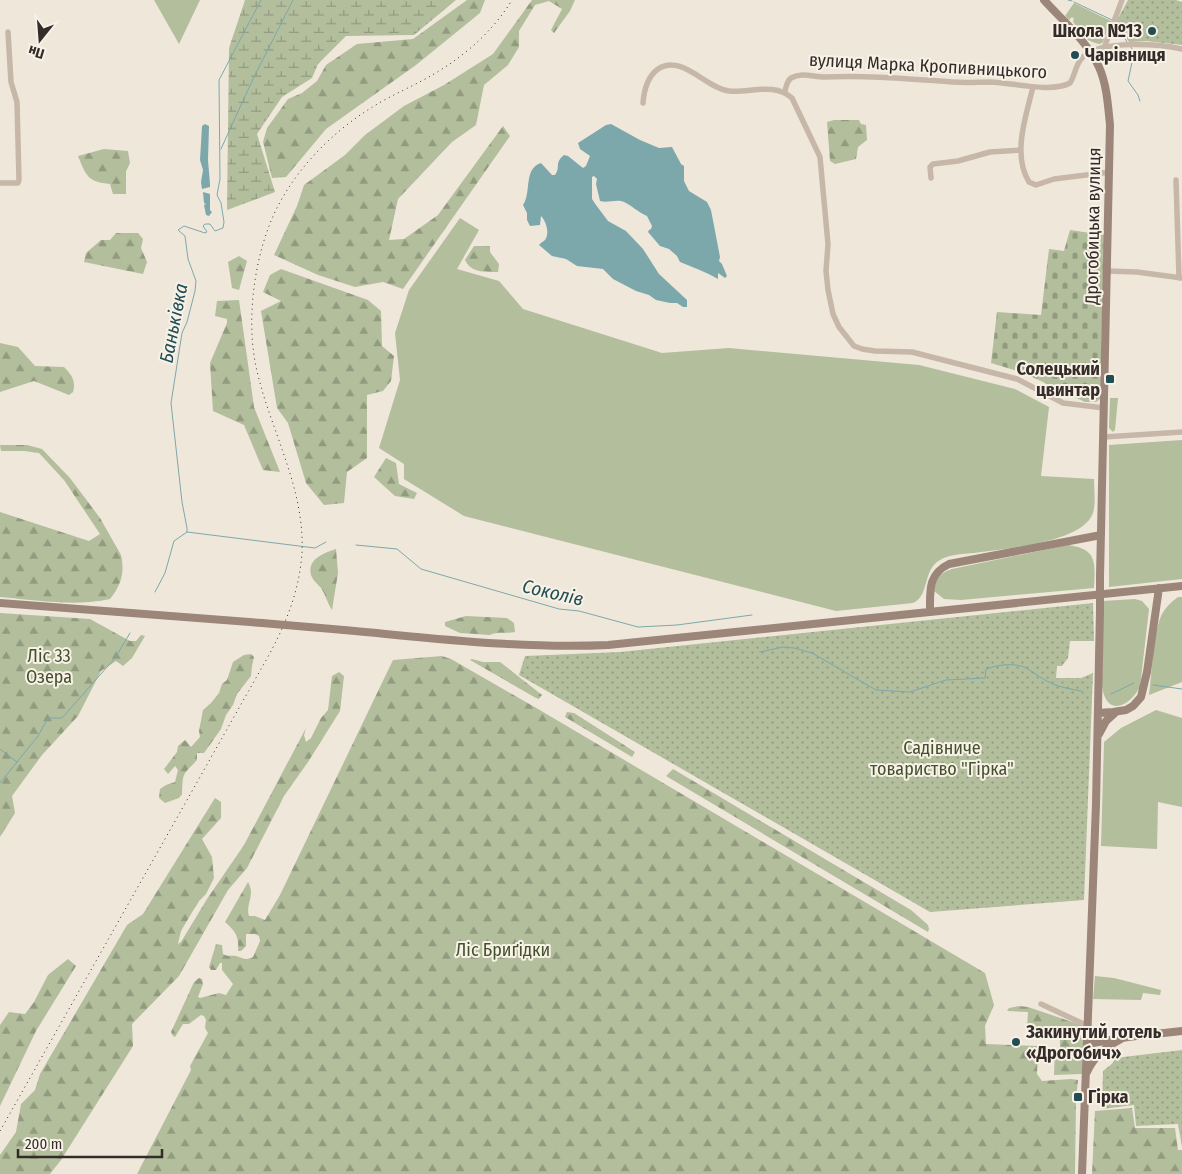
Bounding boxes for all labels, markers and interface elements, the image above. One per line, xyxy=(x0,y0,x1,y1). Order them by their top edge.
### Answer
north arrow xyxy=(15,15,65,65)
place label: Школа №13 xyxy=(1052,20,1142,42)
marker: Школа №13 xyxy=(1146,25,1158,37)
text: Пн xyxy=(26,42,46,62)
place label: Чарівниця xyxy=(1085,44,1166,66)
street label: вулиця Марка Кропивницького xyxy=(808,49,1048,83)
marker: Чарівниця xyxy=(1069,49,1081,61)
street label: Дрогобицька вулиця xyxy=(1081,147,1105,306)
water label: Баньківка xyxy=(155,281,192,365)
place label: Солецький цвинтар xyxy=(1017,358,1100,401)
marker: Солецький цвинтар xyxy=(1104,373,1116,385)
water label: Соколів xyxy=(520,574,586,611)
park label: Ліс 33 Озера xyxy=(26,645,72,688)
park label: Садівниче товариство "Гірка" xyxy=(870,737,1014,780)
park label: Ліс Бриґідки xyxy=(456,939,550,961)
place label: Закинутий готель «Дрогобич» xyxy=(1025,1021,1162,1064)
marker: Закинутий готель «Дрогобич» xyxy=(1010,1036,1022,1048)
place label: Гірка xyxy=(1088,1086,1128,1108)
marker: Гірка xyxy=(1072,1091,1084,1103)
scale bar xyxy=(18,1126,161,1158)
text: 200 m xyxy=(25,1135,62,1153)

